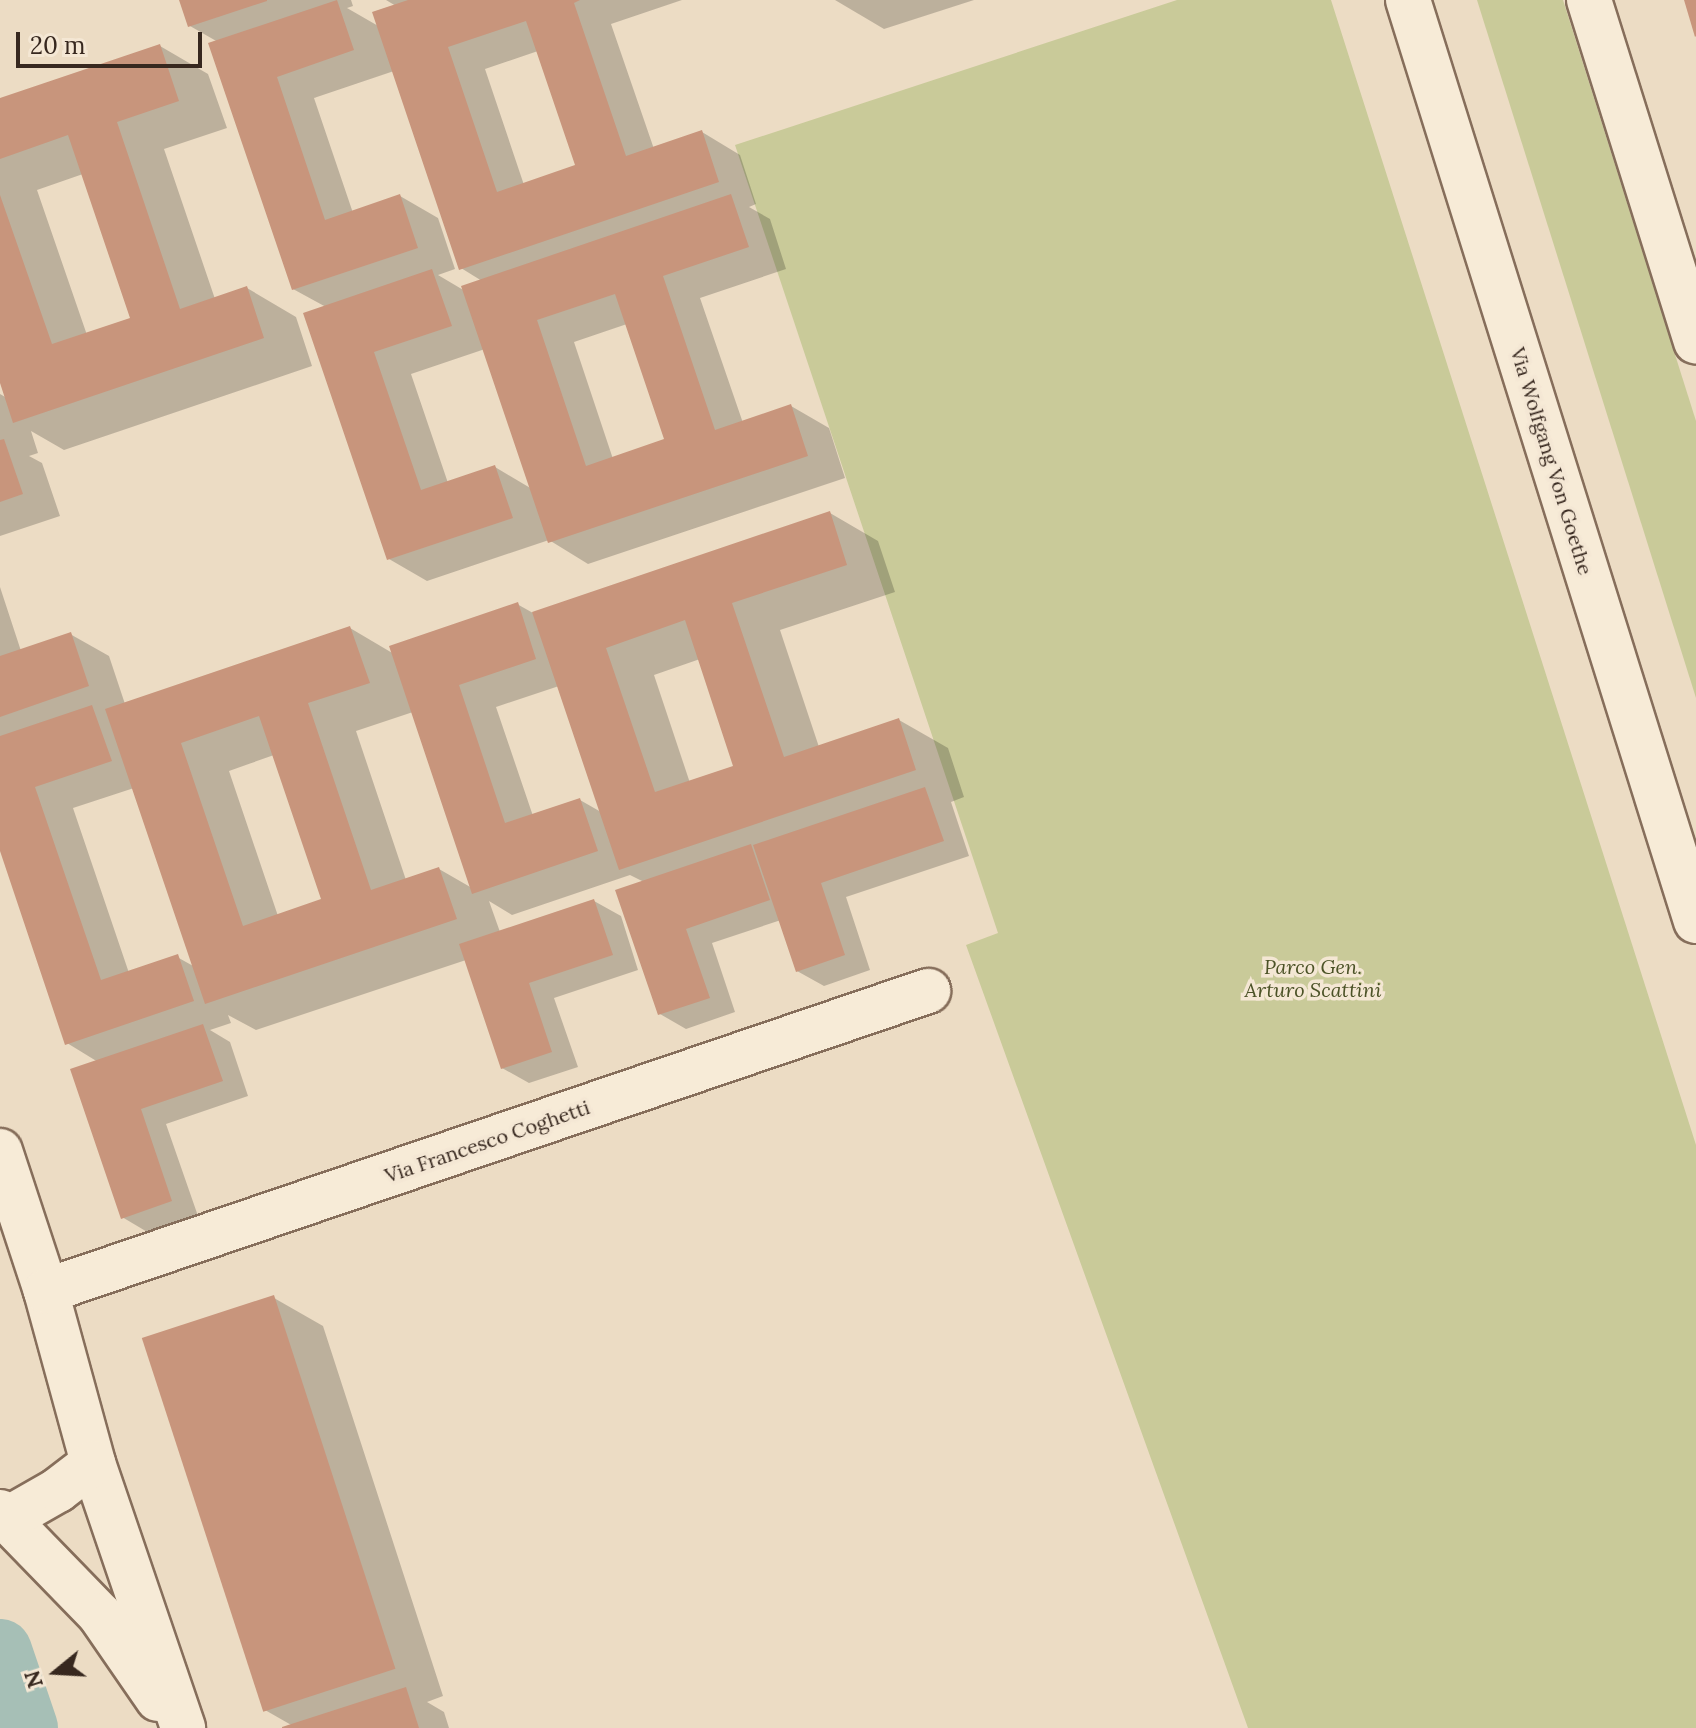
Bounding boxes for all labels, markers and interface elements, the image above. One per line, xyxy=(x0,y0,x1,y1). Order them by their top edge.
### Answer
scale bar xyxy=(20,16,206,66)
text: 20 m xyxy=(30,30,86,61)
street label: Via Wolfgang Von Goethe xyxy=(1506,345,1598,577)
park label: Parco Gen. Arturo Scattini xyxy=(1245,954,1381,1001)
street label: Via Francesco Coghetti xyxy=(381,1095,593,1187)
north arrow xyxy=(16,1632,96,1712)
text: N xyxy=(17,1667,49,1692)

